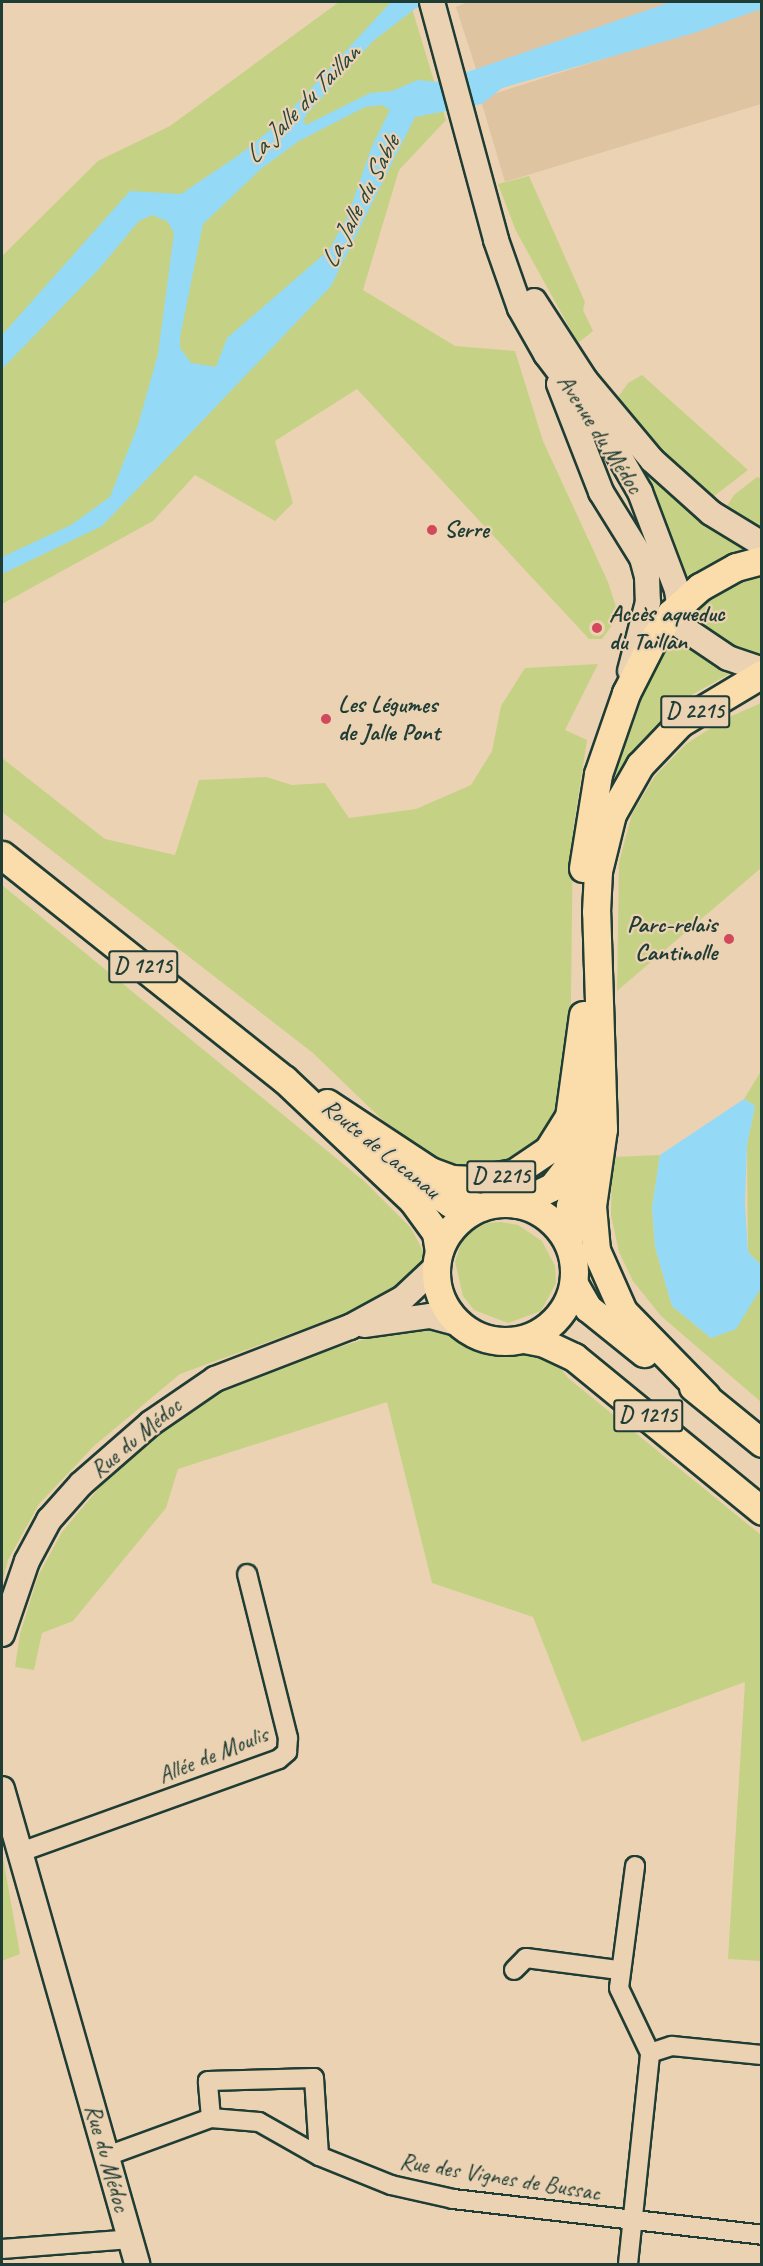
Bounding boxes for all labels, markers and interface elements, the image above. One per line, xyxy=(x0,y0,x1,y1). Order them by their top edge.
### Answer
water label: La Jalle du Taillan xyxy=(237,38,367,170)
water label: La Jalle du Sable xyxy=(313,130,407,274)
street label: Avenue du Médoc xyxy=(551,369,649,499)
place label: Serre xyxy=(444,516,489,544)
marker: Serre xyxy=(425,523,439,537)
place label: Accès aqueduc du Taillan xyxy=(609,600,725,656)
marker: Accès aqueduc du Taillan xyxy=(590,621,604,635)
place label: Les Légumes de Jalle Pont xyxy=(338,691,440,747)
road number: D 2215 xyxy=(659,693,731,731)
marker: Les Légumes de Jalle Pont xyxy=(319,712,333,726)
place label: Parc-relais Cantinolle xyxy=(627,911,717,967)
marker: Parc-relais Cantinolle xyxy=(722,932,736,946)
road number: D 1215 xyxy=(107,948,179,986)
street label: Route de Lacanau xyxy=(316,1093,446,1205)
road number: D 2215 xyxy=(465,1158,537,1196)
street label: Rue du Médoc xyxy=(85,1392,187,1484)
road number: D 1215 xyxy=(612,1397,684,1435)
street label: Allée de Moulis xyxy=(154,1720,272,1790)
street label: Rue du Médoc xyxy=(78,2101,136,2215)
street label: Rue des Vignes de Bussac xyxy=(398,2147,602,2207)

